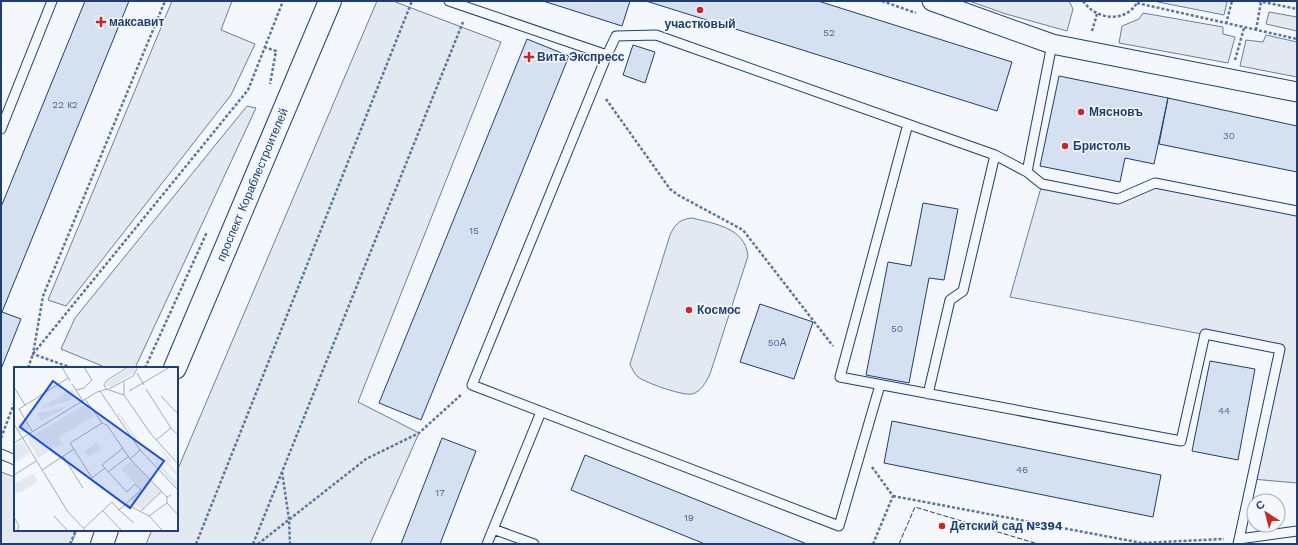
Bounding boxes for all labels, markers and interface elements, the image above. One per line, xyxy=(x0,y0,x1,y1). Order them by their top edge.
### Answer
marker: участковый xyxy=(695,5,705,15)
place label: максавит xyxy=(109,15,164,29)
marker: максавит xyxy=(96,17,106,27)
place label: участковый xyxy=(664,17,736,31)
house number: 52 xyxy=(823,27,835,38)
place label: Вита Экспресс xyxy=(537,50,625,64)
marker: Вита Экспресс xyxy=(524,52,534,62)
house number: 22 к2 xyxy=(52,99,78,110)
place label: Мясновъ xyxy=(1089,105,1143,119)
street label: проспект Кораблестроителей xyxy=(214,106,291,263)
marker: Мясновъ xyxy=(1076,107,1086,117)
house number: 30 xyxy=(1223,130,1235,141)
place label: Бристоль xyxy=(1073,139,1131,153)
marker: Бристоль xyxy=(1060,141,1070,151)
house number: 15 xyxy=(469,225,479,236)
place label: Космос xyxy=(697,303,741,317)
marker: Космос xyxy=(684,305,694,315)
house number: 50 xyxy=(891,323,903,334)
house number: 50А xyxy=(768,337,787,348)
inset map xyxy=(14,367,178,531)
house number: 44 xyxy=(1218,405,1230,416)
house number: 46 xyxy=(1016,464,1028,475)
house number: 17 xyxy=(435,487,445,498)
north arrow xyxy=(1246,493,1286,533)
text: С xyxy=(1253,498,1267,513)
house number: 19 xyxy=(684,512,694,523)
place label: Детский сад №394 xyxy=(950,519,1063,533)
marker: Детский сад №394 xyxy=(937,521,947,531)

